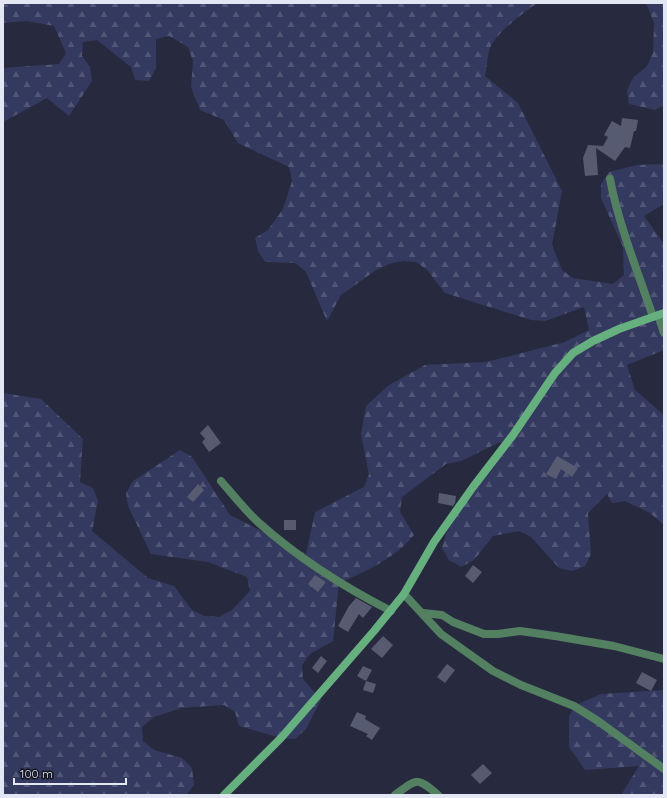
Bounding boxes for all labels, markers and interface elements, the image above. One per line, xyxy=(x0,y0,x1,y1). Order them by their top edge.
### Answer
scale bar xyxy=(14,760,126,786)
text: 100 m xyxy=(20,766,53,781)

